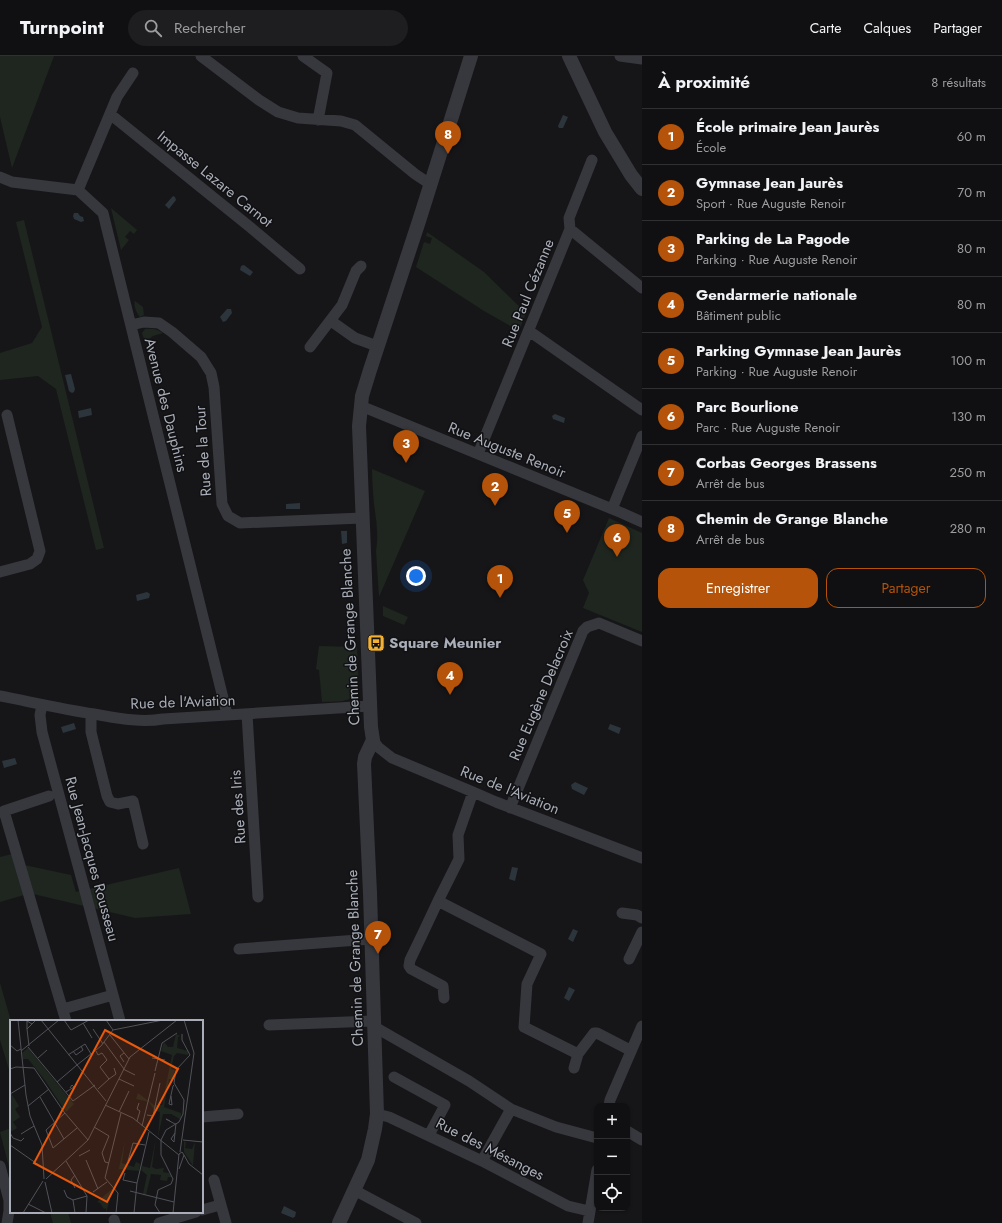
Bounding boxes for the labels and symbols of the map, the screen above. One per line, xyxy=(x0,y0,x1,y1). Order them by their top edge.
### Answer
pin: 8 xyxy=(435,121,461,154)
street label: Impasse Lazare Carnot xyxy=(153,125,278,233)
street label: Rue Paul Cézanne xyxy=(496,235,560,350)
street label: Avenue des Dauphins xyxy=(139,336,193,474)
street label: Rue de la Tour xyxy=(189,404,217,497)
street label: Rue Auguste Renoir xyxy=(445,416,570,484)
pin: 3 xyxy=(393,430,419,463)
pin: 2 xyxy=(482,473,508,506)
pin: 5 xyxy=(554,500,580,533)
pin: 6 xyxy=(604,524,630,557)
street label: Chemin de Grange Blanche xyxy=(334,548,366,726)
pin: 1 xyxy=(487,565,513,598)
your location xyxy=(406,566,426,586)
street label: Rue Eugène Delacroix xyxy=(504,626,579,764)
place label: Square Meunier xyxy=(389,632,502,654)
bus stop icon: Square Meunier xyxy=(366,633,386,653)
pin: 4 xyxy=(437,662,463,695)
street label: Rue de l'Aviation xyxy=(130,689,236,715)
street label: Rue de l'Aviation xyxy=(457,760,563,820)
street label: Rue des Iris xyxy=(224,769,252,845)
street label: Rue Jean-Jacques Rousseau xyxy=(59,774,125,944)
street label: Chemin de Grange Blanche xyxy=(341,869,369,1047)
pin: 7 xyxy=(365,921,391,954)
inset map xyxy=(10,1020,203,1213)
street label: Rue des Mésanges xyxy=(432,1112,548,1186)

